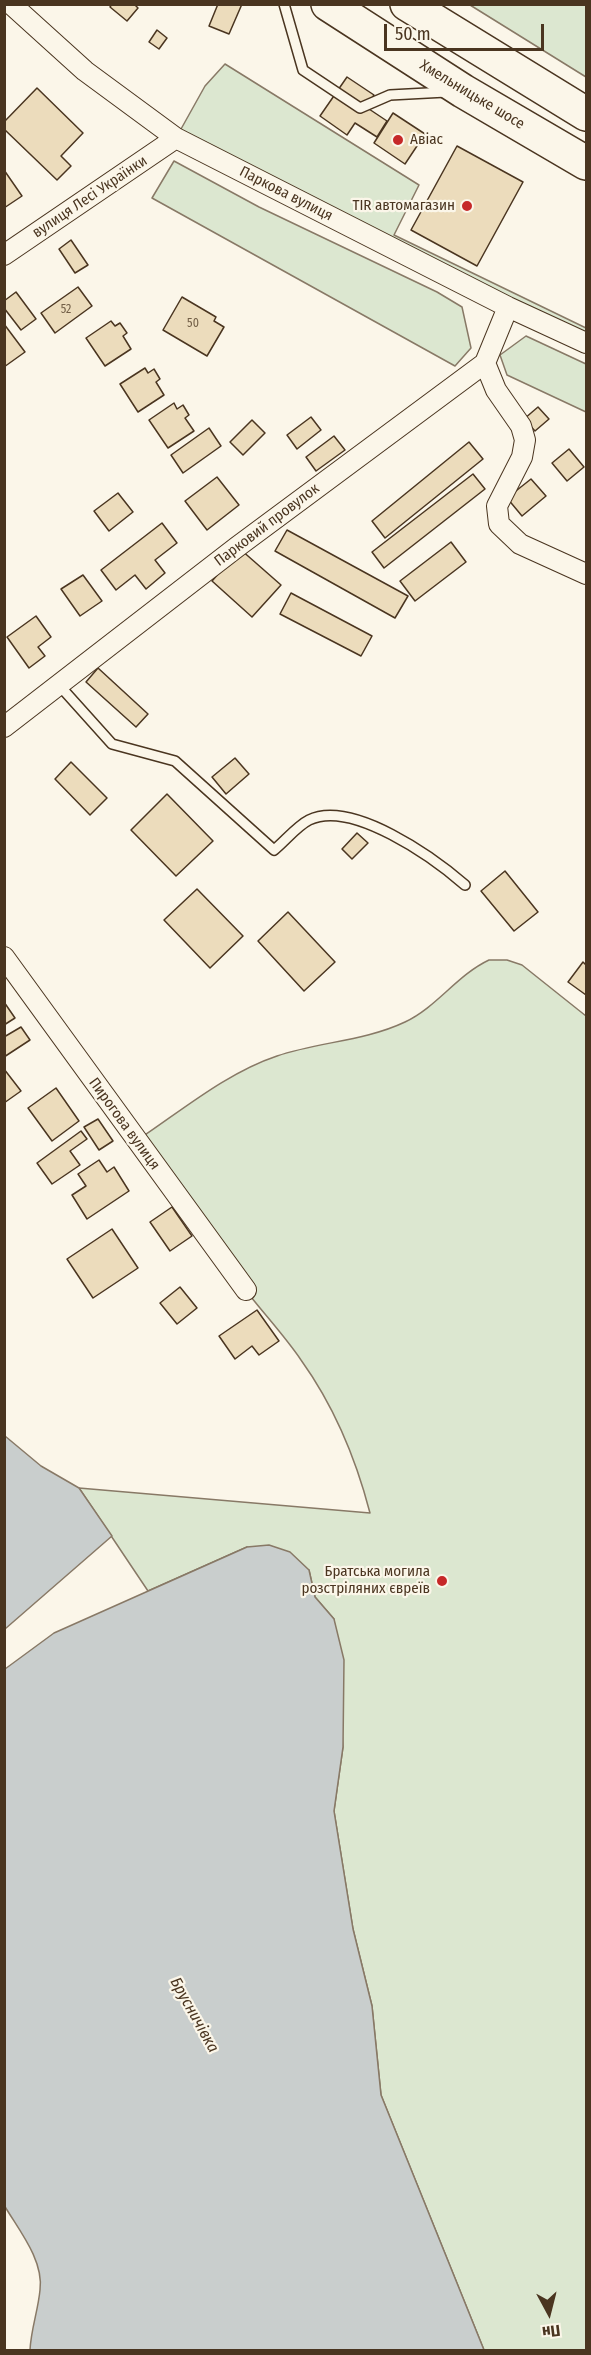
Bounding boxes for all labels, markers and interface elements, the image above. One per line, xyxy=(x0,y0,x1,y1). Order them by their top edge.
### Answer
scale bar xyxy=(387,12,548,50)
text: 50 m xyxy=(395,23,431,45)
street label: Хмельницьке шосе xyxy=(416,57,528,133)
place label: Авіас xyxy=(410,131,443,149)
marker: Авіас xyxy=(391,133,405,147)
street label: вулиця Лесі Українки xyxy=(29,152,151,242)
street label: Паркова вулиця xyxy=(236,163,336,225)
place label: TIR автомагазин xyxy=(352,197,455,215)
marker: TIR автомагазин xyxy=(460,199,474,213)
house number: 52 xyxy=(61,303,71,317)
house number: 50 xyxy=(187,317,199,331)
street label: Парковий провулок xyxy=(211,480,323,570)
street label: Пирогова вулиця xyxy=(85,1074,163,1174)
place label: Братська могила розстріляних євреїв xyxy=(302,1563,430,1598)
marker: Братська могила розстріляних євреїв xyxy=(435,1574,449,1588)
water label: Брусничівка xyxy=(166,1974,222,2056)
north arrow xyxy=(519,2283,579,2343)
text: Пн xyxy=(541,2321,561,2342)

